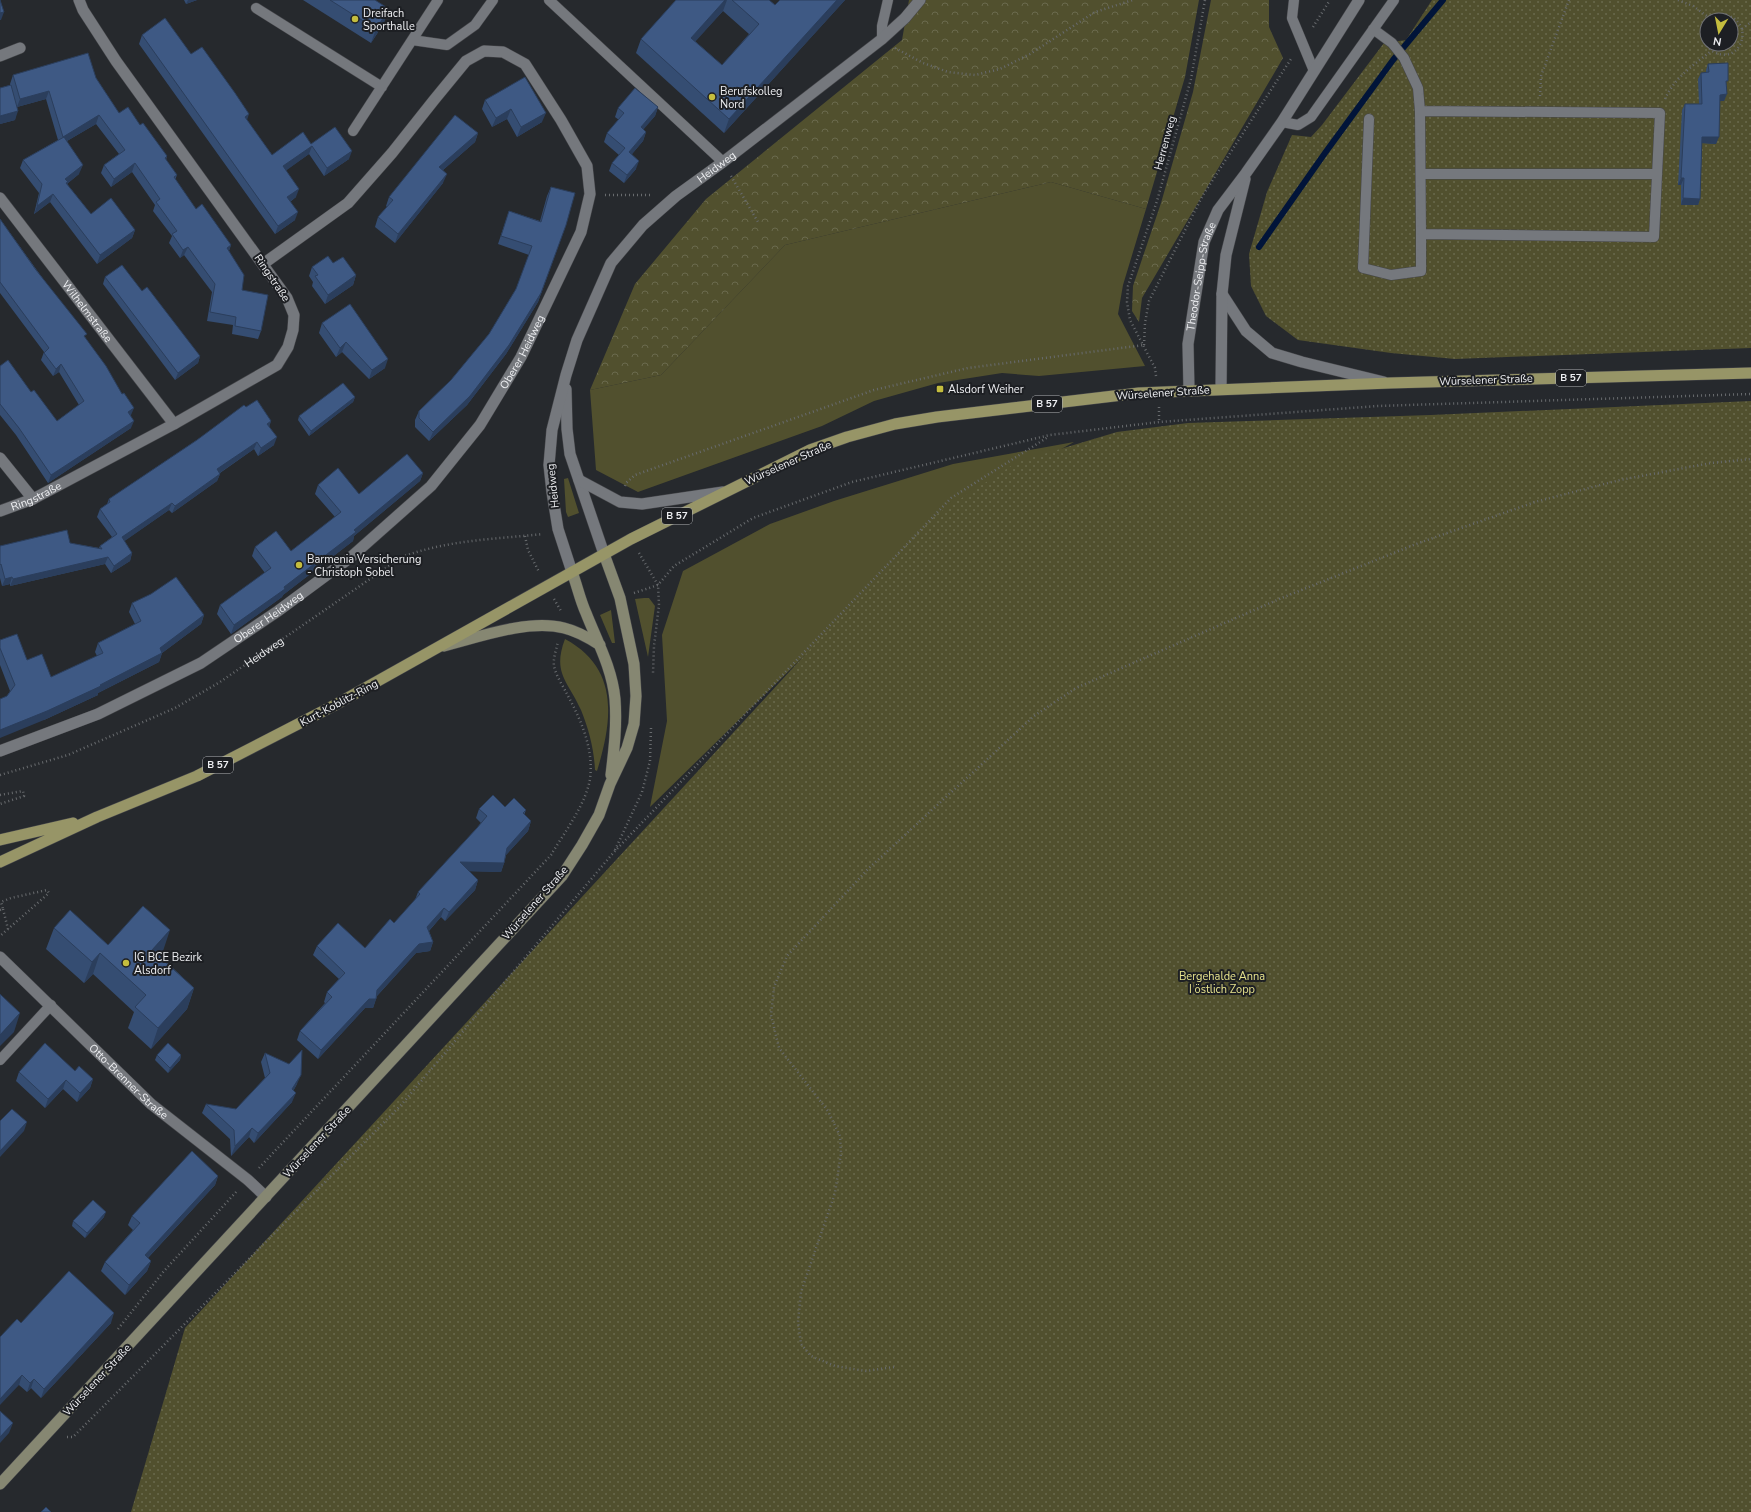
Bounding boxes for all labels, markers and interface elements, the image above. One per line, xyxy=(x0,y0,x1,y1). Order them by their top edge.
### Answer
place label: Dreifach Sporthalle xyxy=(363,6,415,34)
north arrow xyxy=(1699,12,1739,52)
marker: Dreifach Sporthalle xyxy=(350,14,360,24)
text: N xyxy=(1712,33,1723,49)
place label: Berufskolleg Nord xyxy=(720,84,783,112)
marker: Berufskolleg Nord xyxy=(707,92,717,102)
street label: Herrenweg xyxy=(1151,114,1179,172)
street label: Heidweg xyxy=(694,147,739,186)
street label: Theodor-Seipp-Straße xyxy=(1183,219,1219,332)
street label: Ringstraße xyxy=(251,251,293,305)
street label: Wilhelmstraße xyxy=(59,277,116,345)
street label: Oberer Heidweg xyxy=(496,312,548,392)
road number: B 57 xyxy=(1556,370,1586,386)
street label: Würselener Straße xyxy=(1439,371,1533,389)
place label: Alsdorf Weiher xyxy=(948,382,1024,397)
street label: Würselener Straße xyxy=(1116,382,1210,404)
marker: Alsdorf Weiher xyxy=(935,384,945,394)
road number: B 57 xyxy=(1032,396,1062,412)
street label: Würselener Straße xyxy=(742,437,834,489)
street label: Heidweg xyxy=(543,463,563,509)
street label: Ringstraße xyxy=(9,478,64,514)
road number: B 57 xyxy=(662,508,692,524)
place label: Barmenia Versicherung - Christoph Sobel xyxy=(307,552,421,580)
marker: Barmenia Versicherung - Christoph Sobel xyxy=(294,560,304,570)
street label: Oberer Heidweg xyxy=(230,588,306,647)
street label: Heidweg xyxy=(241,633,287,671)
street label: Kurt-Koblitz-Ring xyxy=(297,676,381,730)
road number: B 57 xyxy=(203,757,233,773)
street label: Würselener Straße xyxy=(499,863,571,943)
place label: IG BCE Bezirk Alsdorf xyxy=(134,950,203,978)
marker: IG BCE Bezirk Alsdorf xyxy=(121,958,131,968)
park label: Bergehalde Anna I östlich Zopp xyxy=(1179,969,1265,997)
street label: Otto-Brenner-Straße xyxy=(86,1040,172,1122)
street label: Würselener Straße xyxy=(280,1103,355,1181)
street label: Würselener Straße xyxy=(60,1341,135,1419)

